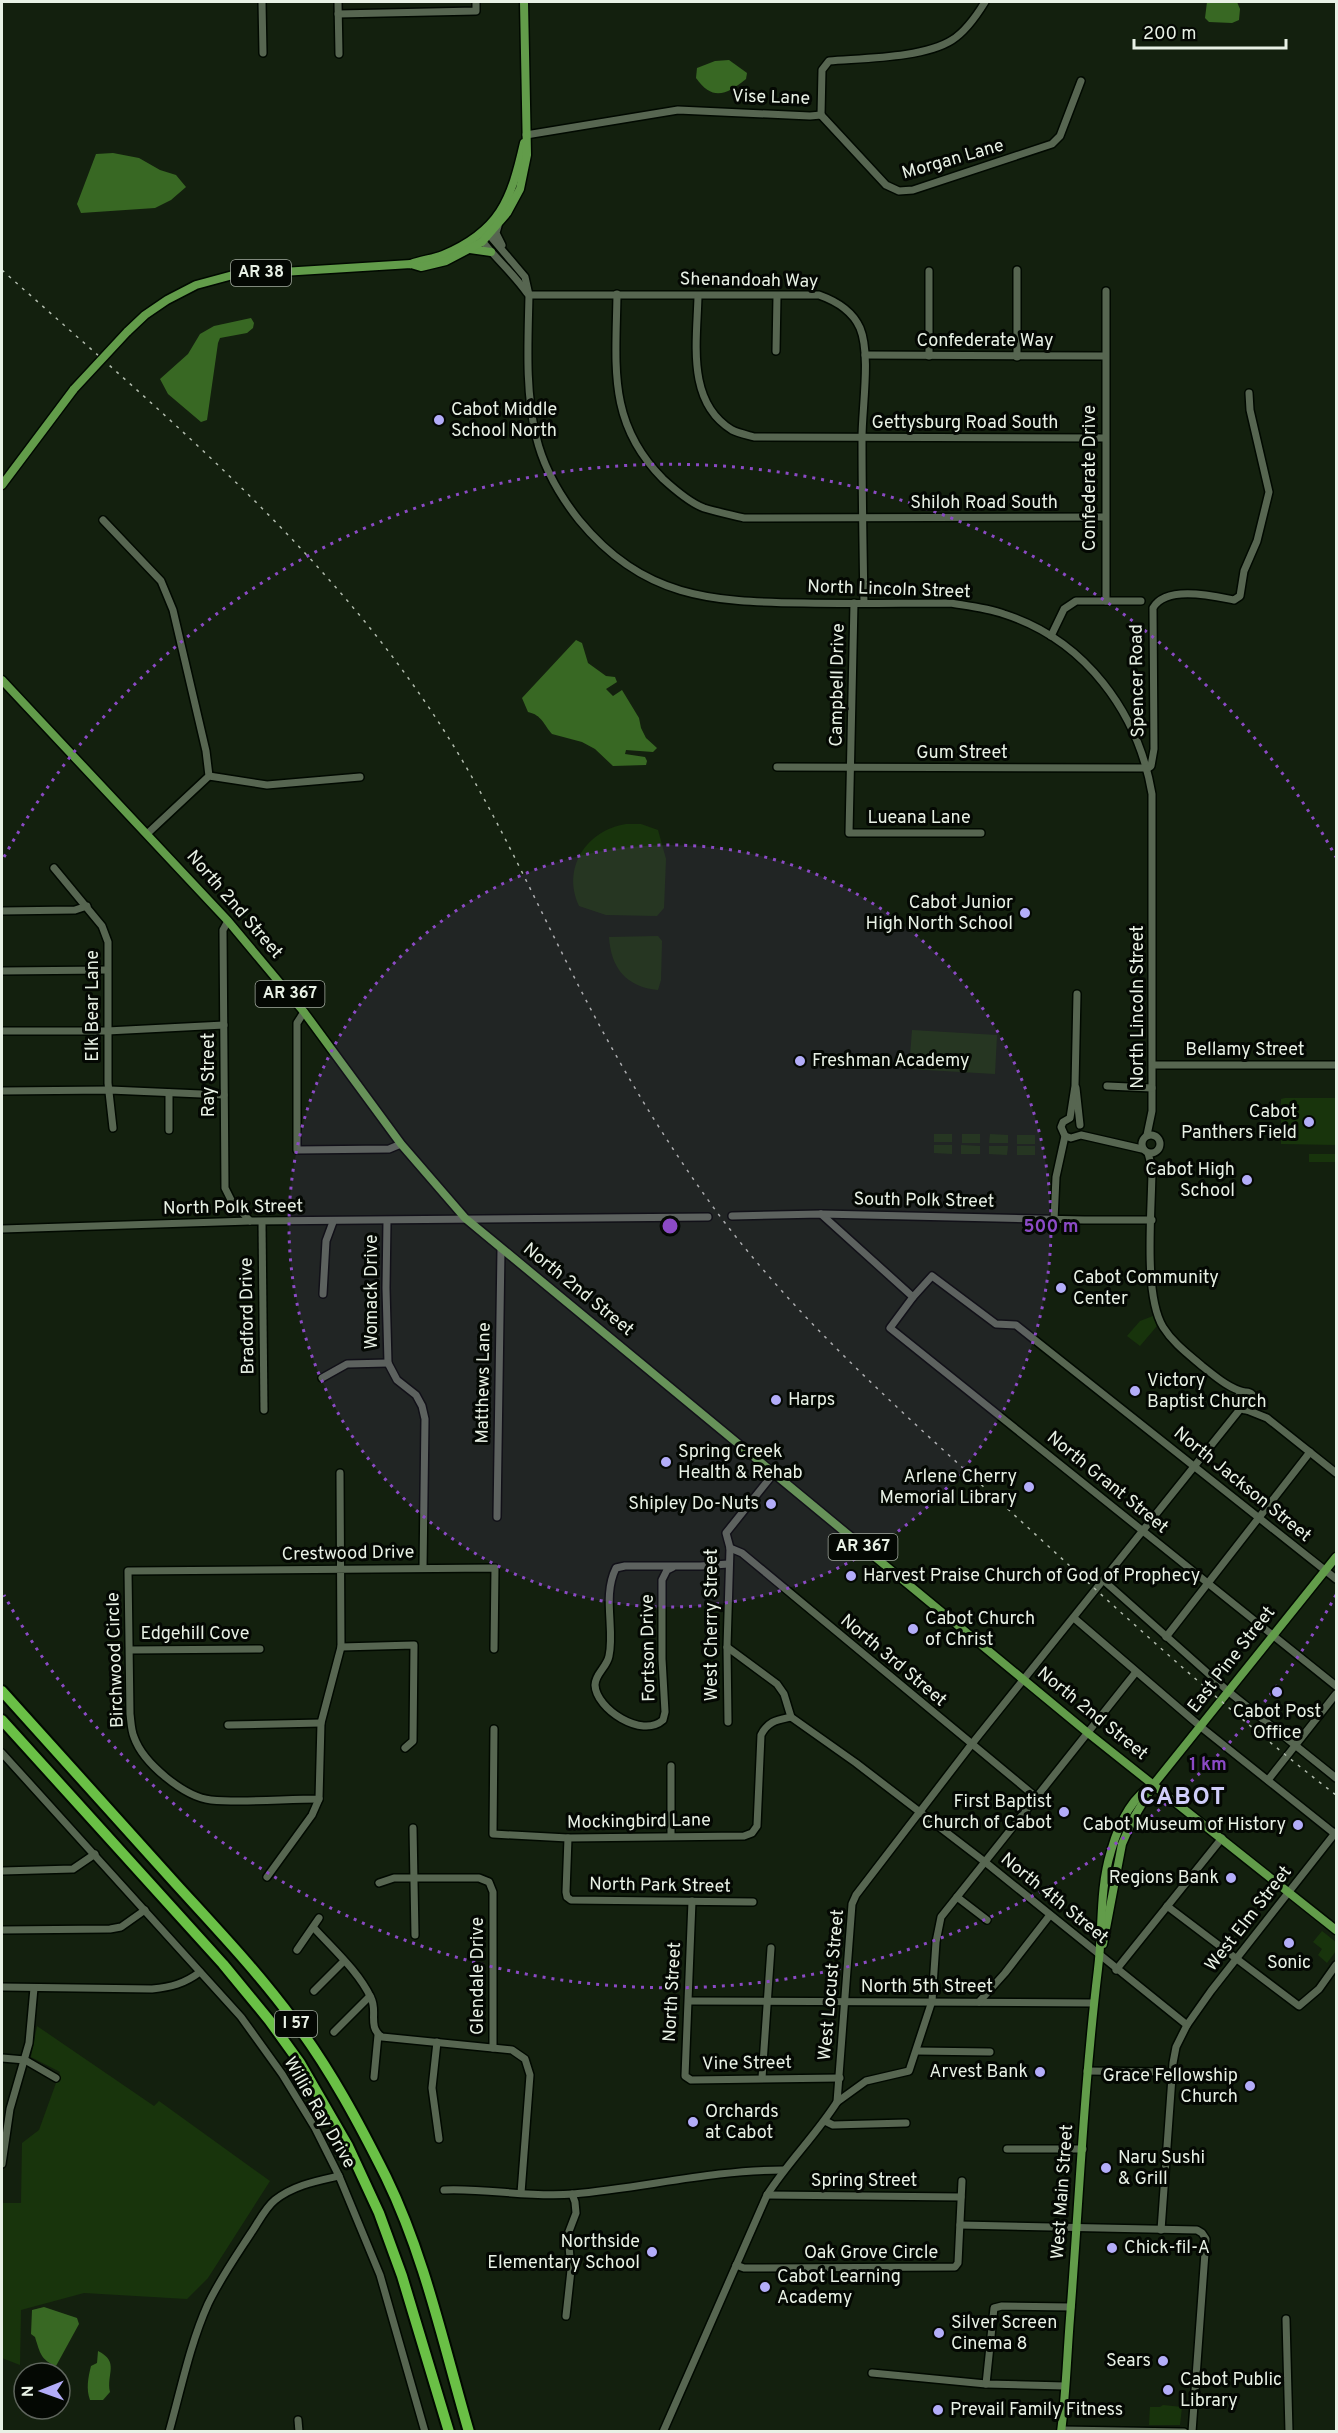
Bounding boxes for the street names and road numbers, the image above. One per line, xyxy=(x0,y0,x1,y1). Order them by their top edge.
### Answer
street label: Vise Lane xyxy=(731,85,811,111)
street label: Morgan Lane xyxy=(899,134,1007,186)
road number: AR 38 xyxy=(231,260,291,286)
street label: Shenandoah Way xyxy=(679,268,819,294)
street label: Confederate Way xyxy=(917,330,1054,353)
street label: Confederate Drive xyxy=(1079,405,1102,551)
street label: Gettysburg Road South xyxy=(872,412,1058,435)
street label: Shiloh Road South xyxy=(910,492,1058,515)
street label: North Lincoln Street xyxy=(807,576,971,604)
street label: Campbell Drive xyxy=(825,623,851,747)
street label: Spencer Road xyxy=(1126,624,1150,738)
street label: Gum Street xyxy=(916,742,1008,765)
street label: Lueana Lane xyxy=(867,807,971,830)
street label: North 2nd Street xyxy=(181,846,287,964)
street label: North Lincoln Street xyxy=(1127,925,1150,1089)
street label: Elk Bear Lane xyxy=(82,950,105,1062)
road number: AR 367 xyxy=(256,981,324,1007)
street label: Ray Street xyxy=(198,1033,221,1117)
street label: Bellamy Street xyxy=(1185,1039,1305,1062)
street label: South Polk Street xyxy=(853,1188,995,1214)
street label: North Polk Street xyxy=(163,1195,303,1221)
street label: Womack Drive xyxy=(361,1234,384,1350)
street label: North 2nd Street xyxy=(518,1238,638,1342)
street label: Bradford Drive xyxy=(235,1257,261,1375)
street label: Matthews Lane xyxy=(471,1322,497,1444)
street label: North Jackson Street xyxy=(1168,1422,1316,1548)
street label: North Grant Street xyxy=(1041,1427,1173,1539)
road number: AR 367 xyxy=(828,1534,898,1560)
street label: Crestwood Drive xyxy=(281,1541,415,1567)
street label: West Cherry Street xyxy=(701,1549,724,1701)
street label: Birchwood Circle xyxy=(102,1592,130,1728)
street label: Fortson Drive xyxy=(637,1594,661,1702)
street label: East Pine Street xyxy=(1183,1602,1281,1718)
street label: North 3rd Street xyxy=(835,1610,951,1712)
street label: Edgehill Cove xyxy=(141,1623,249,1646)
street label: North 2nd Street xyxy=(1032,1662,1152,1766)
street label: Mockingbird Lane xyxy=(567,1809,711,1835)
street label: North 4th Street xyxy=(995,1848,1113,1950)
street label: West Elm Street xyxy=(1201,1861,1297,1977)
street label: North Park Street xyxy=(589,1873,731,1899)
street label: West Locust Street xyxy=(814,1908,850,2062)
street label: Glendale Drive xyxy=(467,1917,490,2035)
street label: North Street xyxy=(659,1941,687,2043)
street label: North 5th Street xyxy=(861,1976,993,1999)
road number: I 57 xyxy=(275,2011,317,2037)
street label: Vine Street xyxy=(702,2052,792,2076)
street label: Willie Ray Drive xyxy=(278,2053,360,2173)
street label: West Main Street xyxy=(1047,2124,1079,2260)
street label: Spring Street xyxy=(811,2170,917,2193)
street label: Oak Grove Circle xyxy=(804,2242,938,2265)

